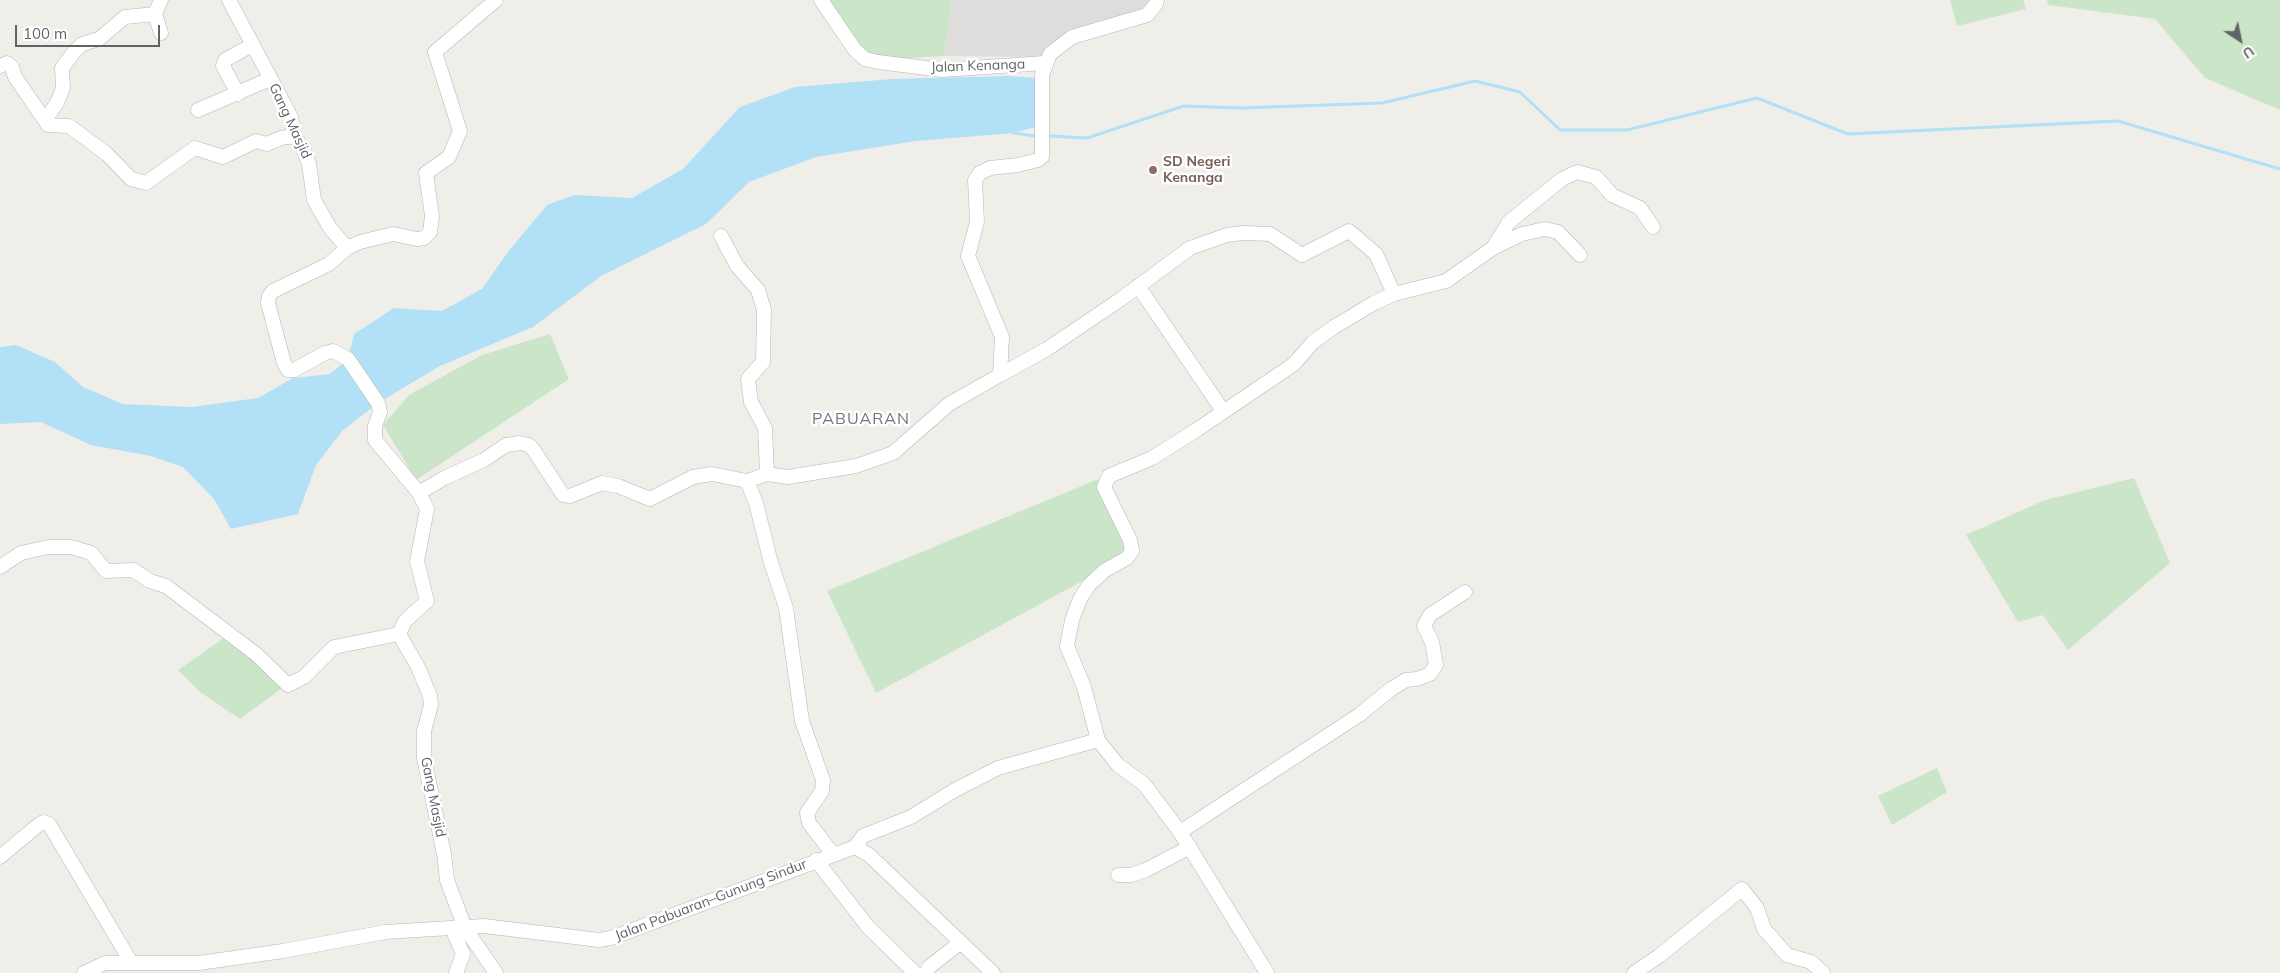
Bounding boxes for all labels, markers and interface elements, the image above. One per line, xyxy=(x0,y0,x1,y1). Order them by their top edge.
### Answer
scale bar xyxy=(18,15,162,47)
north arrow xyxy=(2215,15,2265,65)
text: 100 m xyxy=(23,24,67,43)
text: U xyxy=(2239,42,2258,63)
street label: Jalan Kenanga xyxy=(930,56,1026,76)
street label: Gang Masjid xyxy=(265,81,315,161)
place label: SD Negeri Kenanga xyxy=(1163,154,1230,186)
marker: SD Negeri Kenanga xyxy=(1147,164,1159,176)
district label: PABUARAN xyxy=(811,409,911,429)
street label: Gang Masjid xyxy=(417,755,449,839)
street label: Jalan Pabuaran–Gunung Sindur xyxy=(613,856,809,944)

